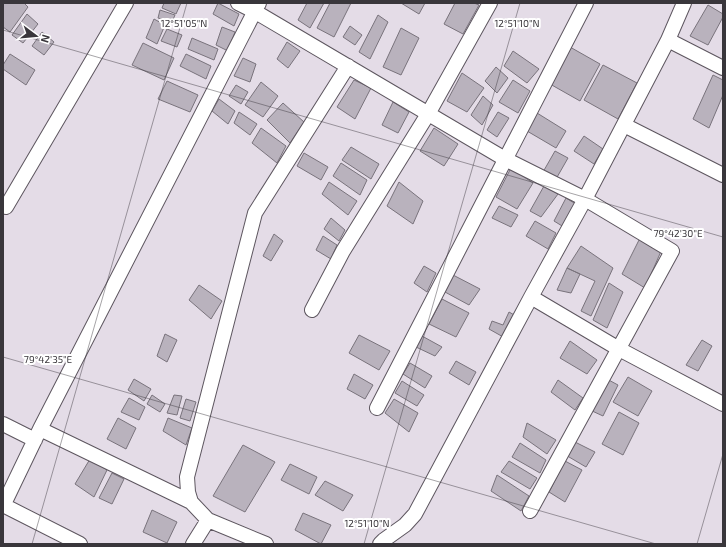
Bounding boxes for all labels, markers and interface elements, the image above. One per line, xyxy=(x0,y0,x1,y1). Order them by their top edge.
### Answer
north arrow xyxy=(16,16,56,56)
text: 12°51'05"N xyxy=(161,17,207,29)
text: 12°51'10"N xyxy=(494,17,540,29)
text: N xyxy=(39,33,53,45)
text: 79°42'30"E xyxy=(653,227,703,239)
text: 79°42'35"E xyxy=(24,353,73,365)
text: 12°51'10"N xyxy=(344,517,390,529)

